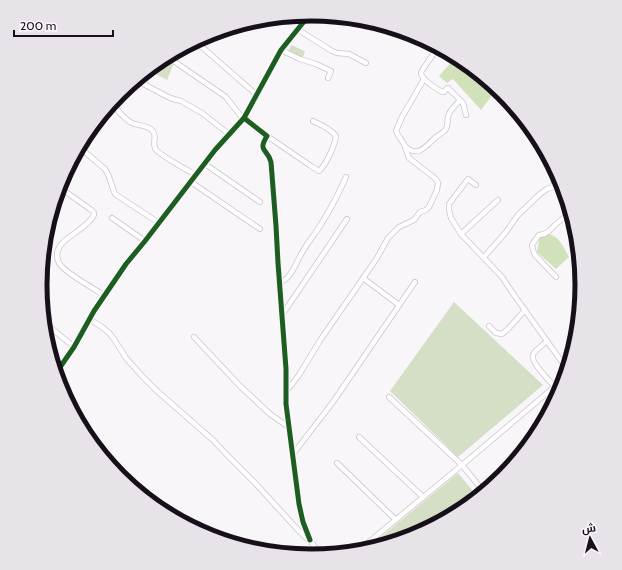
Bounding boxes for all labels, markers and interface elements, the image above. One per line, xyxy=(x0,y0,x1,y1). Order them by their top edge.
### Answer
scale bar xyxy=(14,12,113,38)
text: 200 m xyxy=(20,18,56,33)
north arrow xyxy=(570,518,610,558)
text: ش xyxy=(581,520,597,536)

